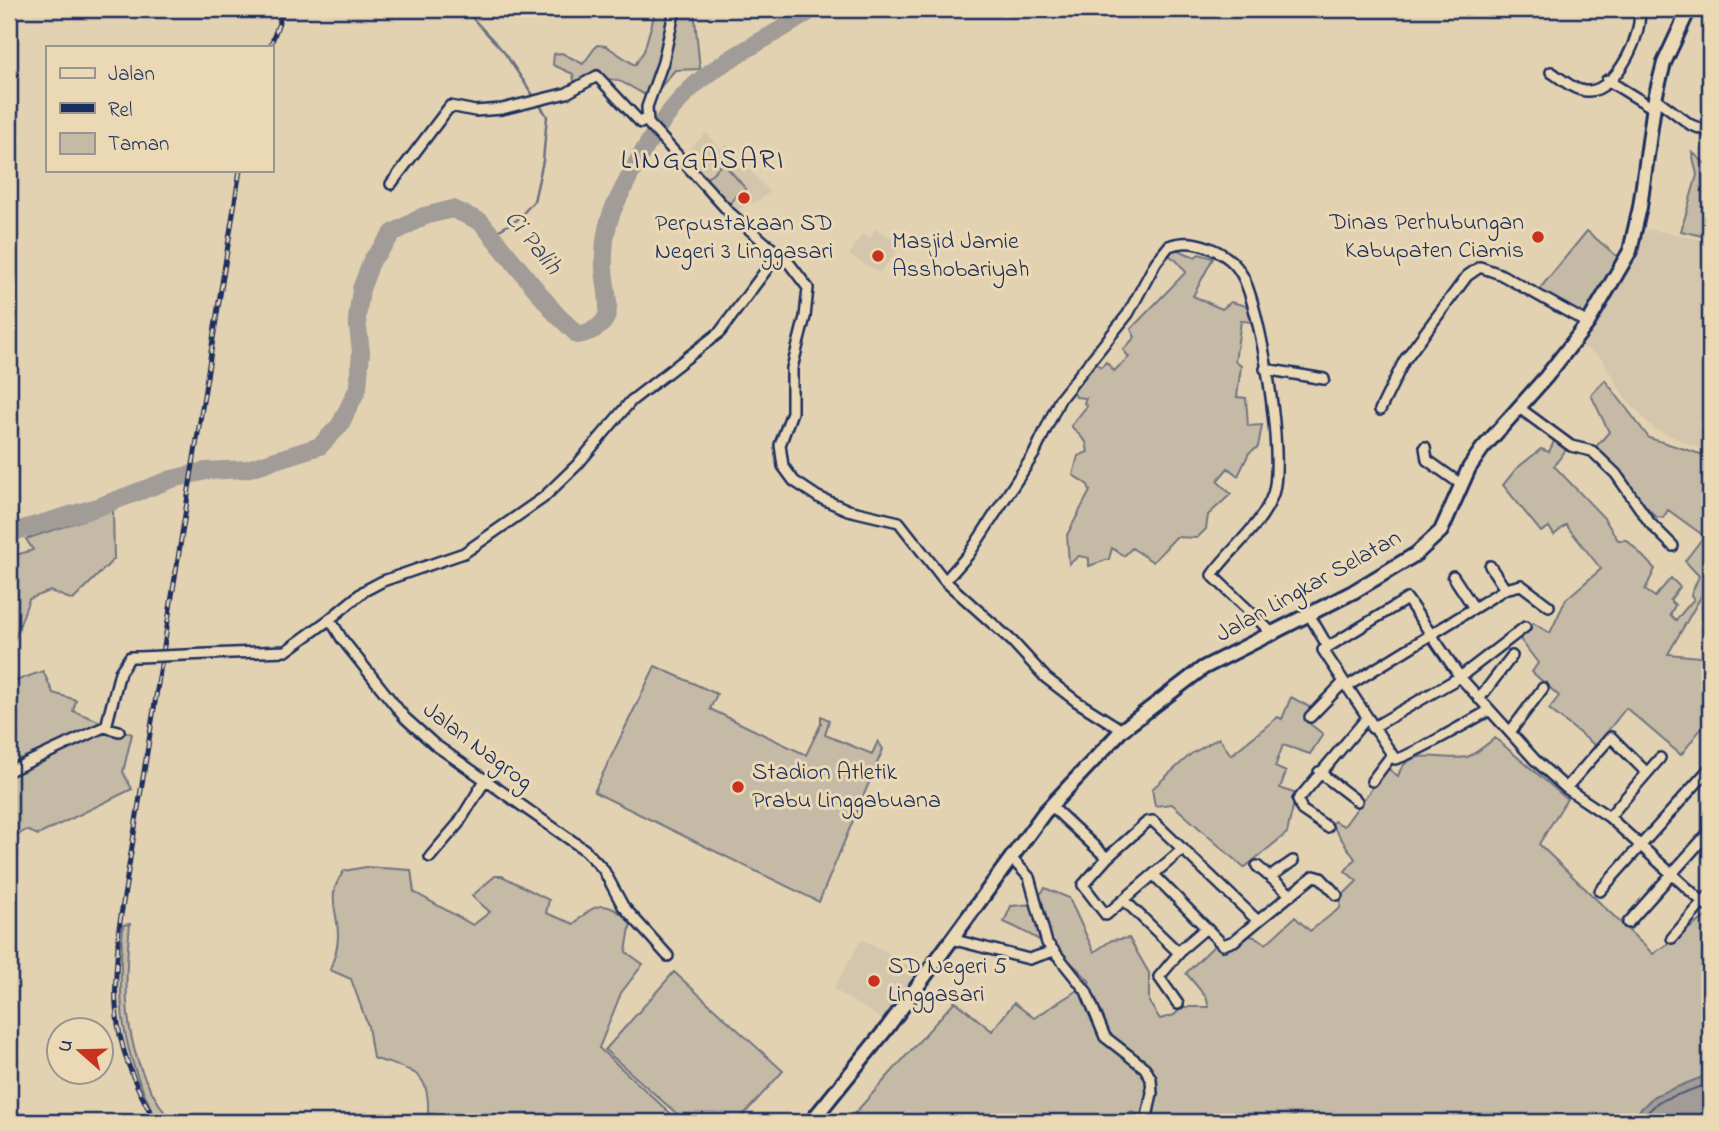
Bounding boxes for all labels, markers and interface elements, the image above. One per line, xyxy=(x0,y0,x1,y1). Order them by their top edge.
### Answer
legend xyxy=(46,46,273,172)
text: Jalan xyxy=(108,60,155,90)
text: Rel xyxy=(108,96,133,126)
text: Taman xyxy=(108,130,169,160)
district label: LINGGASARI xyxy=(621,141,785,182)
marker: Perpustakaan SD Negeri 3 Linggasari xyxy=(736,190,752,206)
water label: Ci Palih xyxy=(494,202,571,284)
place label: Dinas Perhubungan Kabupaten Ciamis xyxy=(1329,206,1524,269)
place label: Perpustakaan SD Negeri 3 Linggasari xyxy=(655,207,833,270)
place label: Masjid Jamie Asshobariyah xyxy=(892,225,1029,289)
marker: Dinas Perhubungan Kabupaten Ciamis xyxy=(1530,229,1546,245)
marker: Masjid Jamie Asshobariyah xyxy=(870,248,886,264)
street label: Jalan Lingkar Selatan xyxy=(1210,521,1408,653)
street label: Jalan Nagrog xyxy=(414,694,540,800)
place label: Stadion Atletik Prabu Linggabuana xyxy=(752,756,941,819)
marker: Stadion Atletik Prabu Linggabuana xyxy=(730,779,746,795)
place label: SD Negeri 5 Linggasari xyxy=(888,950,1007,1013)
marker: SD Negeri 5 Linggasari xyxy=(866,973,882,989)
north arrow xyxy=(46,1016,116,1086)
text: U xyxy=(52,1036,81,1056)

